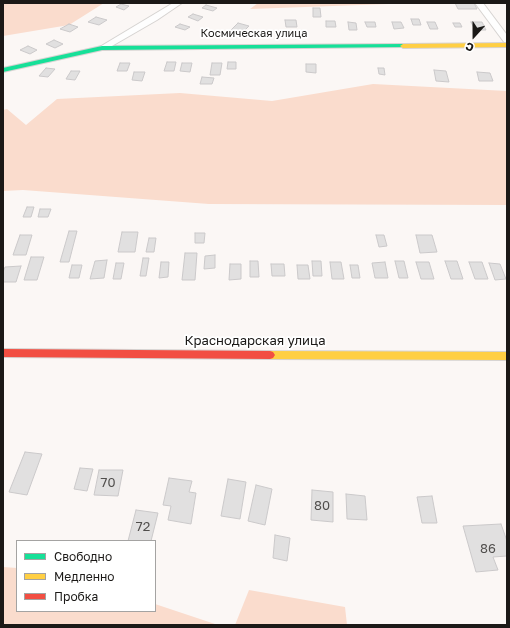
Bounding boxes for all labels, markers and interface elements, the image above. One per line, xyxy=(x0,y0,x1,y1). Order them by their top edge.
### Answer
north arrow xyxy=(454,16,494,56)
street label: Космическая улица xyxy=(201,27,307,41)
text: С xyxy=(464,40,475,55)
street label: Краснодарская улица xyxy=(185,333,325,349)
house number: 70 xyxy=(101,475,115,491)
house number: 80 xyxy=(314,498,330,514)
house number: 72 xyxy=(136,519,150,535)
legend xyxy=(16,540,156,612)
house number: 86 xyxy=(480,541,496,557)
text: Свободно xyxy=(54,549,112,564)
text: Медленно xyxy=(54,569,114,584)
text: Пробка xyxy=(54,589,98,604)

